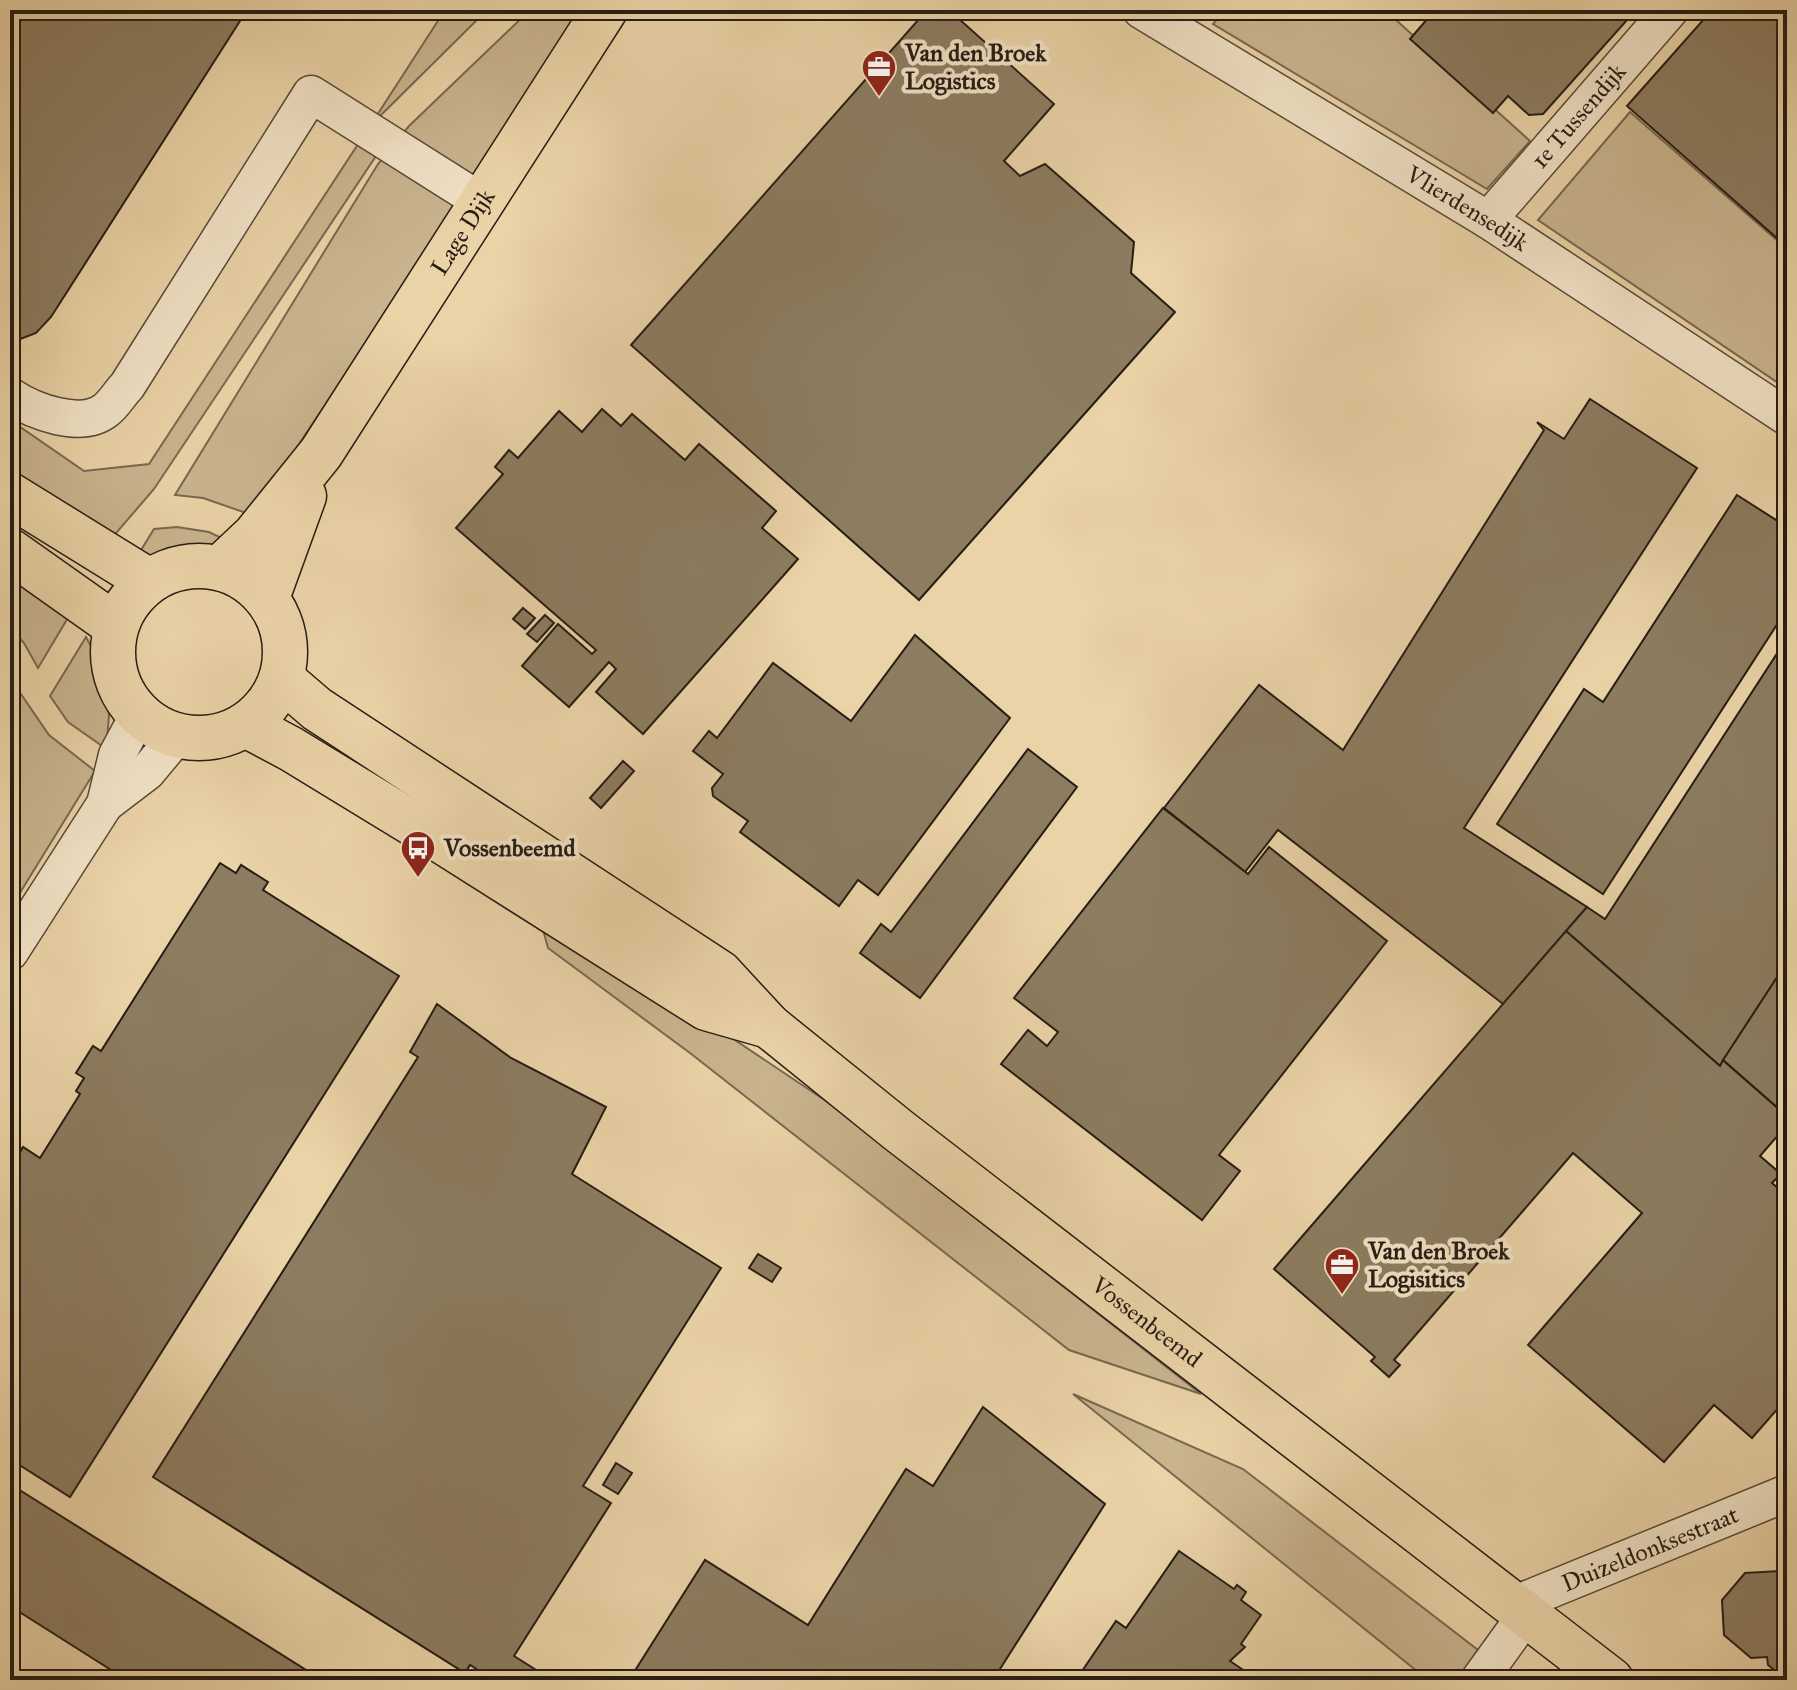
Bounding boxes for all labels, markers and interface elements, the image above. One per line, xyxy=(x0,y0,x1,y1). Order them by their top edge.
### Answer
place label: Van den Broek Logistics xyxy=(904,38,1047,96)
office icon: Van den Broek Logistics xyxy=(860,48,898,98)
street label: 1e Tussendijk xyxy=(1525,56,1633,175)
street label: Vlierdensedijk xyxy=(1400,158,1535,258)
street label: Lage Dijk xyxy=(424,182,502,281)
bus stop icon: Vossenbeemd xyxy=(399,829,437,879)
place label: Vossenbeemd xyxy=(443,833,576,863)
place label: Van den Broek Logisitics xyxy=(1367,1236,1510,1294)
office icon: Van den Broek Logisitics xyxy=(1323,1246,1361,1296)
street label: Vossenbeemd xyxy=(1085,1269,1208,1374)
street label: Duizeldonksestraat xyxy=(1557,1499,1743,1598)

